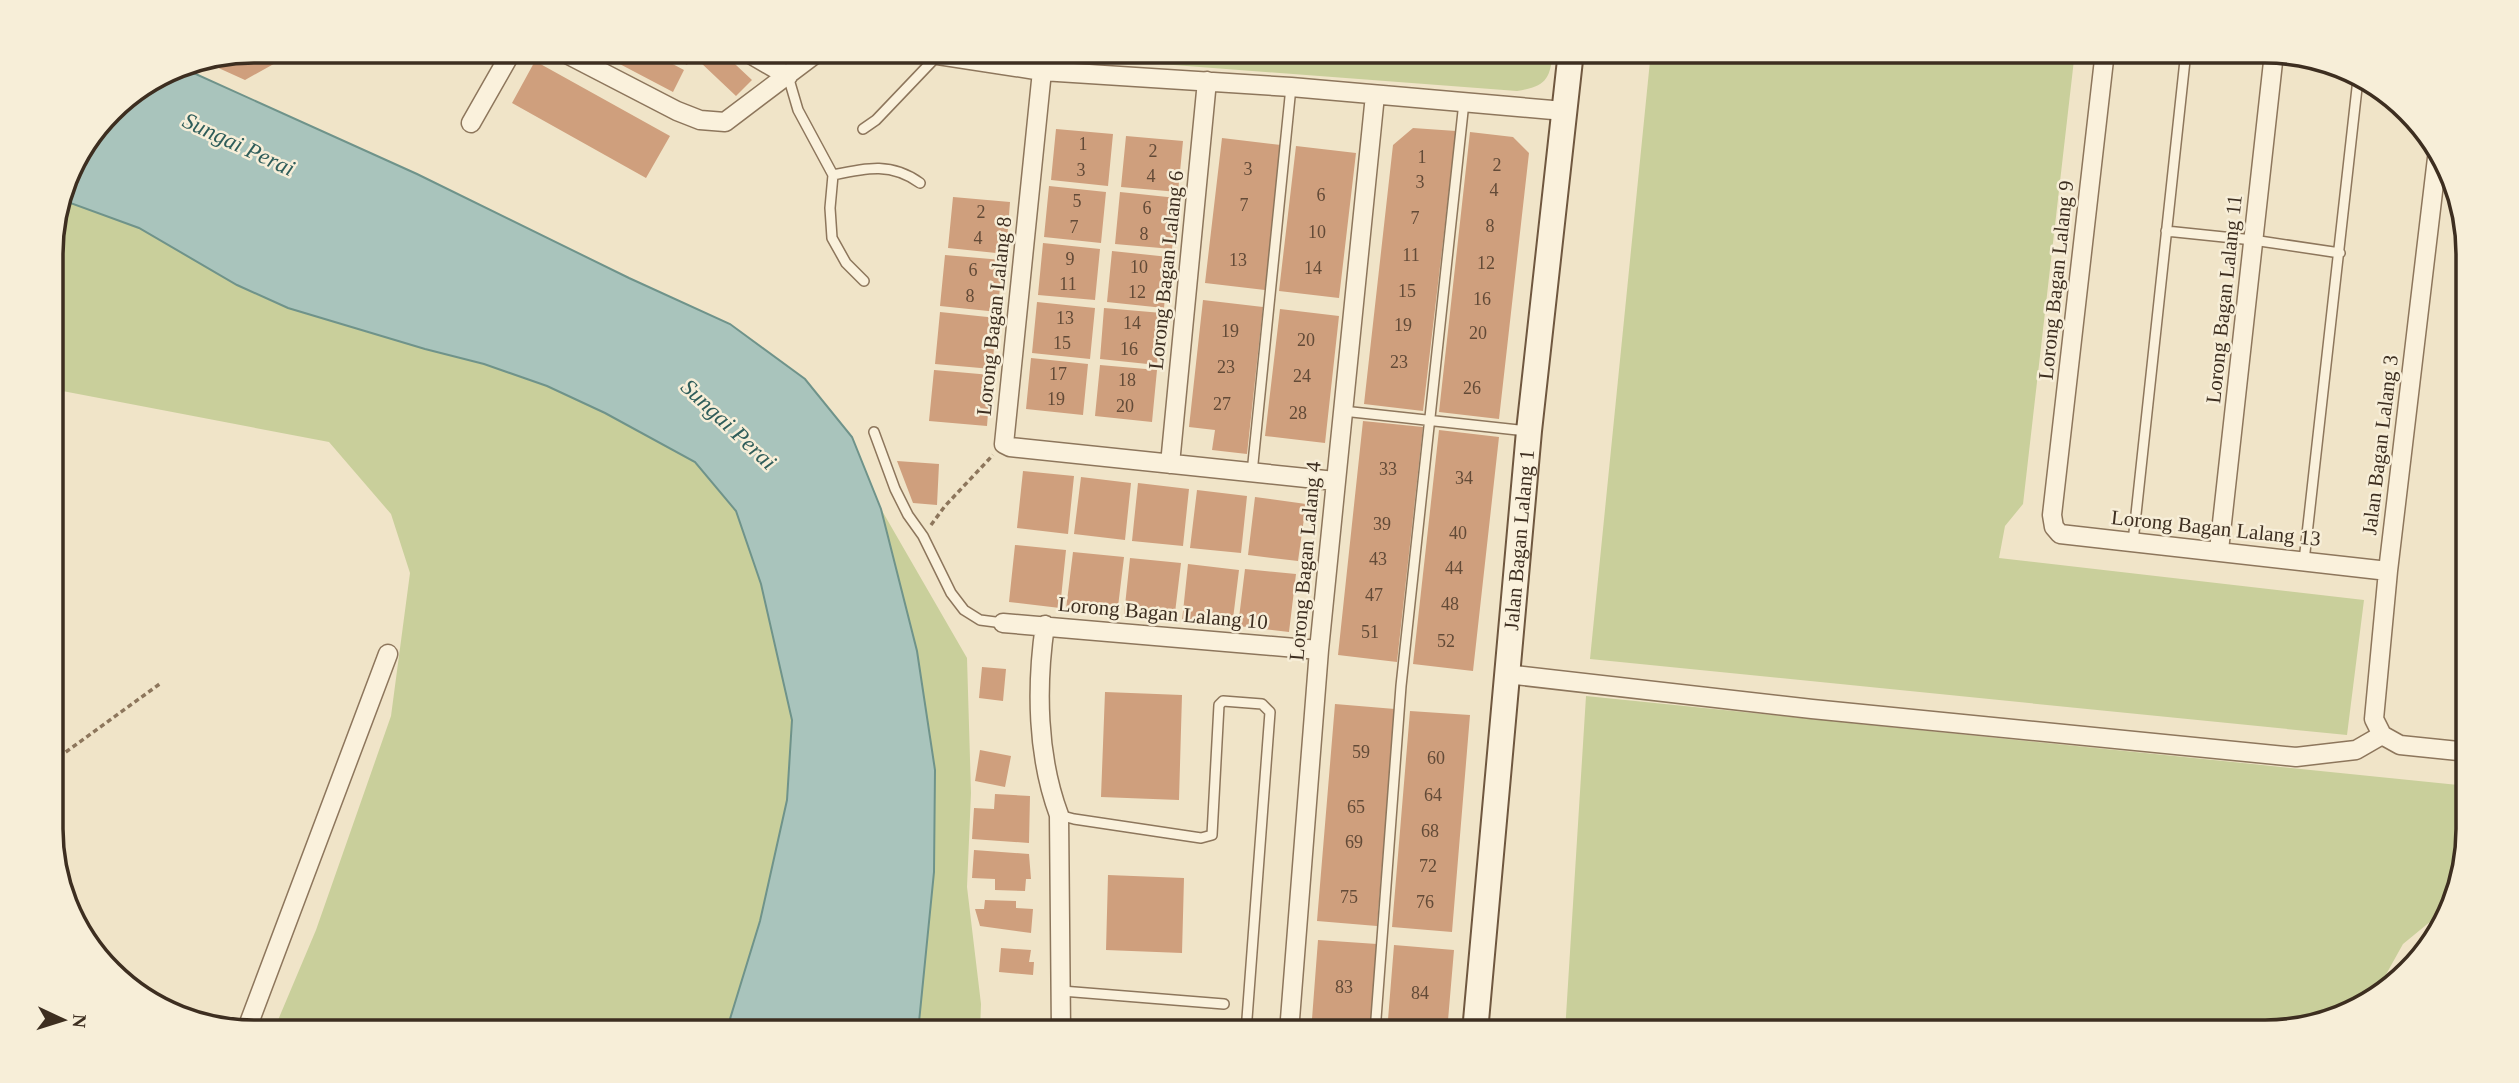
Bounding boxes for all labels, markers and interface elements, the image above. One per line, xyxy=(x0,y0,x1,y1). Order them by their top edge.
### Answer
water label: Sungai Perai xyxy=(179,108,299,181)
house number: 1 xyxy=(1079,134,1088,154)
house number: 2 xyxy=(1149,141,1158,161)
house number: 1 xyxy=(1418,147,1427,167)
house number: 2 xyxy=(1493,155,1502,175)
house number: 3 xyxy=(1244,159,1253,179)
house number: 3 xyxy=(1077,160,1086,180)
house number: 4 xyxy=(1147,166,1156,186)
street label: Lorong Bagan Lalang 6 xyxy=(1144,169,1188,371)
house number: 3 xyxy=(1416,172,1425,192)
street label: Lorong Bagan Lalang 9 xyxy=(2034,179,2078,381)
house number: 4 xyxy=(1490,180,1499,200)
house number: 6 xyxy=(1317,185,1326,205)
house number: 5 xyxy=(1073,191,1082,211)
street label: Lorong Bagan Lalang 11 xyxy=(2201,193,2247,405)
house number: 7 xyxy=(1240,195,1249,215)
house number: 6 xyxy=(1143,198,1152,218)
house number: 2 xyxy=(977,202,986,222)
house number: 7 xyxy=(1411,208,1420,228)
street label: Lorong Bagan Lalang 8 xyxy=(972,215,1016,417)
house number: 8 xyxy=(1486,216,1495,236)
house number: 7 xyxy=(1070,217,1079,237)
house number: 10 xyxy=(1308,222,1326,242)
house number: 8 xyxy=(1140,224,1149,244)
house number: 4 xyxy=(974,228,983,248)
house number: 11 xyxy=(1402,245,1420,265)
house number: 9 xyxy=(1066,249,1075,269)
house number: 13 xyxy=(1229,250,1247,270)
house number: 12 xyxy=(1477,253,1495,273)
house number: 10 xyxy=(1130,257,1148,277)
house number: 14 xyxy=(1304,258,1322,278)
house number: 6 xyxy=(969,260,978,280)
house number: 11 xyxy=(1059,274,1077,294)
house number: 15 xyxy=(1398,281,1416,301)
house number: 12 xyxy=(1128,282,1146,302)
house number: 8 xyxy=(966,286,975,306)
house number: 16 xyxy=(1473,289,1491,309)
house number: 13 xyxy=(1056,308,1074,328)
house number: 14 xyxy=(1123,313,1141,333)
house number: 19 xyxy=(1394,315,1412,335)
house number: 19 xyxy=(1221,321,1239,341)
house number: 20 xyxy=(1469,323,1487,343)
house number: 20 xyxy=(1297,330,1315,350)
house number: 15 xyxy=(1053,333,1071,353)
house number: 16 xyxy=(1120,339,1138,359)
house number: 23 xyxy=(1390,352,1408,372)
street label: Jalan Bagan Lalang 3 xyxy=(2357,354,2403,536)
house number: 23 xyxy=(1217,357,1235,377)
house number: 17 xyxy=(1049,364,1067,384)
house number: 24 xyxy=(1293,366,1311,386)
house number: 18 xyxy=(1118,370,1136,390)
water label: Sungai Perai xyxy=(676,374,781,475)
house number: 26 xyxy=(1463,378,1481,398)
house number: 19 xyxy=(1047,389,1065,409)
house number: 27 xyxy=(1213,394,1231,414)
house number: 20 xyxy=(1116,396,1134,416)
house number: 28 xyxy=(1289,403,1307,423)
street label: Jalan Bagan Lalang 1 xyxy=(1499,449,1539,631)
house number: 33 xyxy=(1379,459,1397,479)
street label: Lorong Bagan Lalang 4 xyxy=(1284,460,1326,662)
house number: 34 xyxy=(1455,468,1473,488)
street label: Lorong Bagan Lalang 13 xyxy=(2110,505,2322,551)
house number: 39 xyxy=(1373,514,1391,534)
house number: 40 xyxy=(1449,523,1467,543)
house number: 43 xyxy=(1369,549,1387,569)
house number: 44 xyxy=(1445,558,1463,578)
house number: 47 xyxy=(1365,585,1383,605)
street label: Lorong Bagan Lalang 10 xyxy=(1057,592,1269,634)
house number: 48 xyxy=(1441,594,1459,614)
house number: 51 xyxy=(1361,622,1379,642)
house number: 52 xyxy=(1437,631,1455,651)
house number: 59 xyxy=(1352,742,1370,762)
house number: 60 xyxy=(1427,748,1445,768)
house number: 64 xyxy=(1424,785,1442,805)
house number: 65 xyxy=(1347,797,1365,817)
house number: 68 xyxy=(1421,821,1439,841)
house number: 69 xyxy=(1345,832,1363,852)
house number: 72 xyxy=(1419,856,1437,876)
house number: 75 xyxy=(1340,887,1358,907)
house number: 76 xyxy=(1416,892,1434,912)
house number: 83 xyxy=(1335,977,1353,997)
house number: 84 xyxy=(1411,983,1429,1003)
north arrow xyxy=(28,985,98,1055)
text: N xyxy=(68,1014,90,1029)

